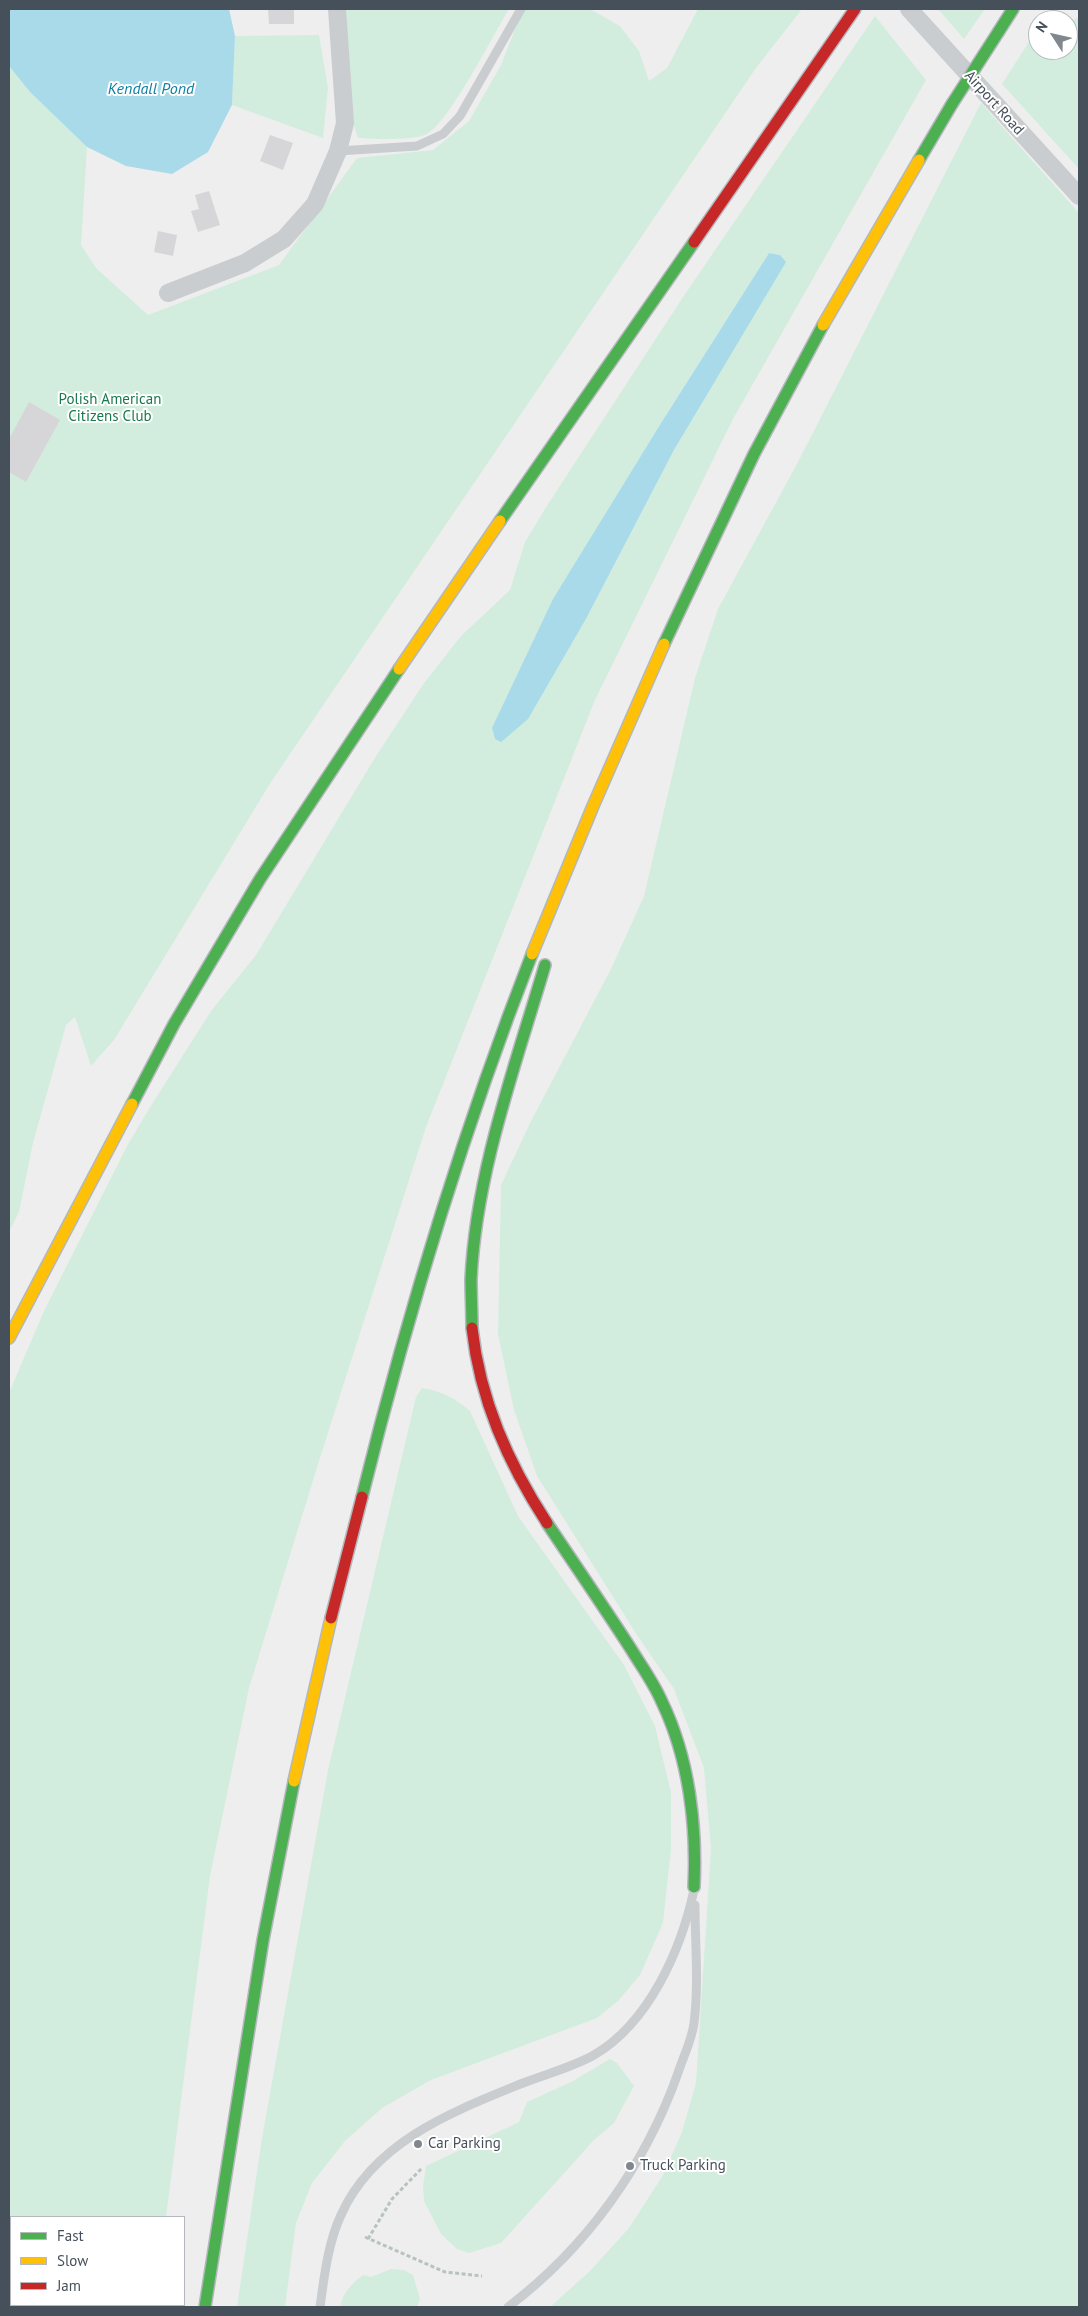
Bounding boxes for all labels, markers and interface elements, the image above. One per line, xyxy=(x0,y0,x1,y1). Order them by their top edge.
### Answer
north arrow xyxy=(1028,10,1078,60)
text: N xyxy=(1032,18,1052,36)
street label: Airport Road xyxy=(960,67,1028,139)
water label: Kendall Pond xyxy=(108,79,194,99)
park label: Polish American Citizens Club xyxy=(59,391,161,426)
place label: Car Parking xyxy=(428,2135,501,2153)
marker: Car Parking xyxy=(412,2138,424,2150)
place label: Truck Parking xyxy=(640,2157,726,2175)
marker: Truck Parking xyxy=(624,2160,636,2172)
legend xyxy=(10,2216,185,2306)
text: Fast xyxy=(57,2226,84,2245)
text: Slow xyxy=(57,2251,88,2270)
text: Jam xyxy=(57,2276,81,2295)

